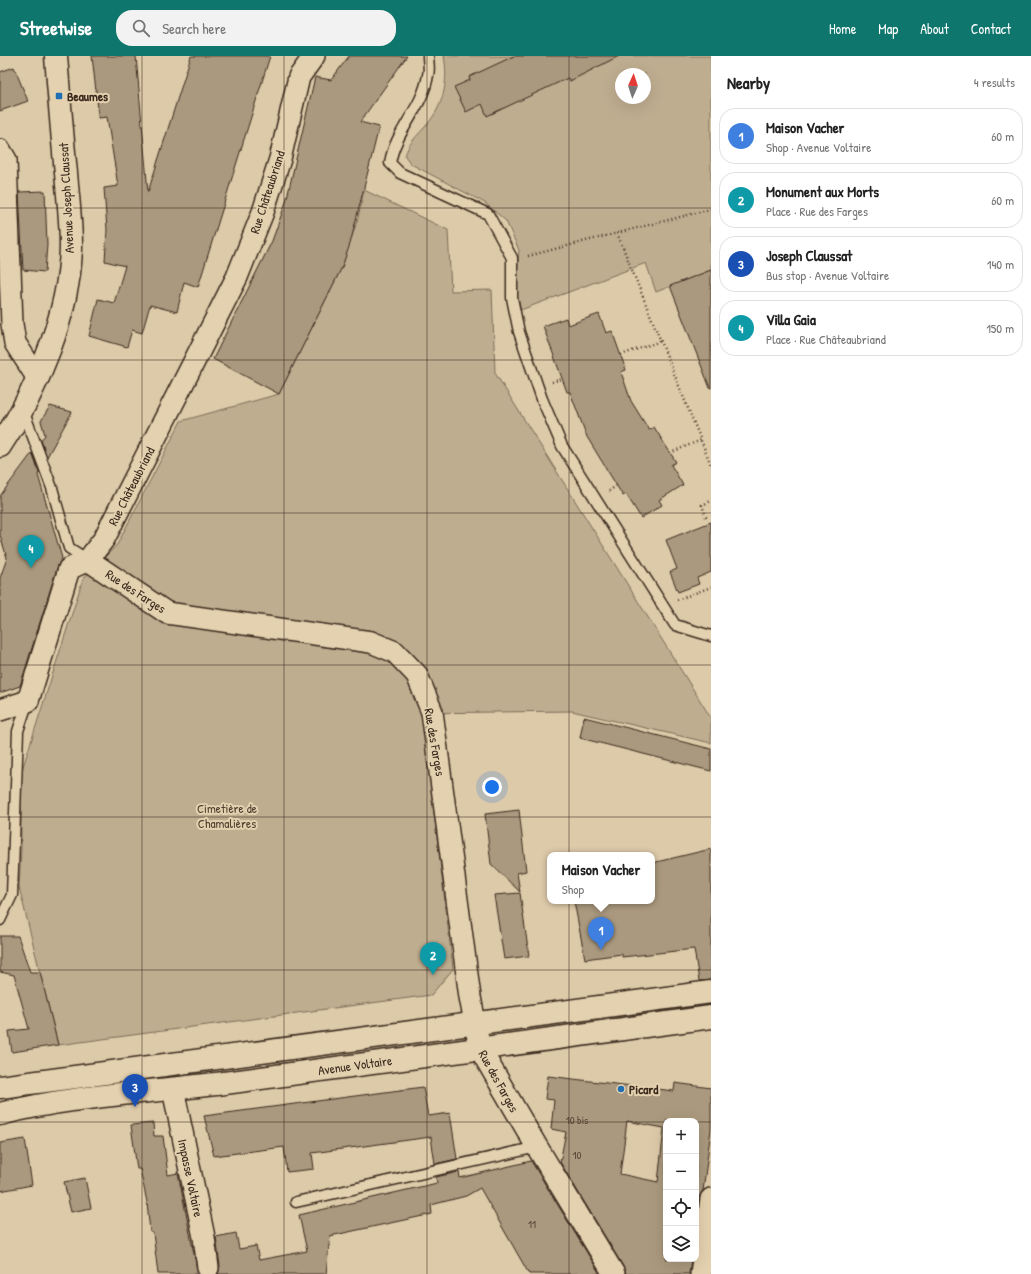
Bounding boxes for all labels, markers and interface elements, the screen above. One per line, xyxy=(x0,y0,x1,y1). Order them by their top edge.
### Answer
search box xyxy=(116,10,396,46)
text: Streetwise xyxy=(20,15,92,41)
icon: search xyxy=(130,17,152,39)
text: Search here xyxy=(162,18,226,39)
text: Home xyxy=(829,19,856,38)
text: Map xyxy=(878,19,898,38)
text: About xyxy=(920,19,949,38)
text: Contact xyxy=(971,19,1011,38)
north arrow xyxy=(615,68,651,104)
text: Nearby xyxy=(727,71,770,94)
text: 4 results xyxy=(974,73,1015,91)
place label: Beaumes xyxy=(67,87,108,105)
marker: Beaumes xyxy=(54,91,64,101)
text: Maison Vacher xyxy=(766,117,844,138)
text: 1 xyxy=(739,127,743,145)
text: 60 m xyxy=(991,127,1014,145)
text: Shop · Avenue Voltaire xyxy=(766,138,871,156)
street label: Avenue Joseph Claussat xyxy=(54,142,78,254)
street label: Rue Châteaubriand xyxy=(245,148,289,236)
text: Monument aux Morts xyxy=(766,181,879,202)
text: 2 xyxy=(738,191,744,209)
text: 60 m xyxy=(991,191,1014,209)
text: Place · Rue des Farges xyxy=(766,202,868,220)
text: Joseph Claussat xyxy=(766,245,852,266)
text: 3 xyxy=(738,255,744,273)
text: 140 m xyxy=(987,255,1014,273)
text: Bus stop · Avenue Voltaire xyxy=(766,266,889,284)
text: Villa Gaia xyxy=(766,309,816,330)
text: 4 xyxy=(739,319,743,337)
text: 150 m xyxy=(986,319,1014,337)
text: Place · Rue Châteaubriand xyxy=(766,330,886,348)
street label: Rue Châteaubriand xyxy=(103,444,159,528)
pin: 4 xyxy=(18,535,44,568)
street label: Rue des Farges xyxy=(102,565,170,617)
street label: Rue des Farges xyxy=(420,707,450,777)
your location xyxy=(482,777,502,797)
park label: Cimetière de Chamalières xyxy=(197,799,257,832)
popup xyxy=(547,852,655,904)
text: Maison Vacher xyxy=(562,859,640,880)
text: Shop xyxy=(562,880,584,898)
pin: 1 xyxy=(588,917,614,950)
pin: 2 xyxy=(420,942,446,975)
street label: Rue des Farges xyxy=(475,1047,523,1115)
street label: Avenue Voltaire xyxy=(317,1051,393,1079)
pin: 3 xyxy=(122,1074,148,1107)
place label: Picard xyxy=(629,1080,659,1098)
marker: Picard xyxy=(616,1084,626,1094)
house number: 10 bis xyxy=(566,1113,588,1127)
map controls xyxy=(663,1118,699,1262)
button: + xyxy=(663,1118,699,1154)
street label: Impasse Voltaire xyxy=(174,1137,208,1219)
house number: 10 xyxy=(573,1148,582,1162)
button: − xyxy=(663,1154,699,1190)
button: locate xyxy=(663,1190,699,1226)
house number: 11 xyxy=(528,1217,536,1231)
button: layers xyxy=(663,1226,699,1262)

